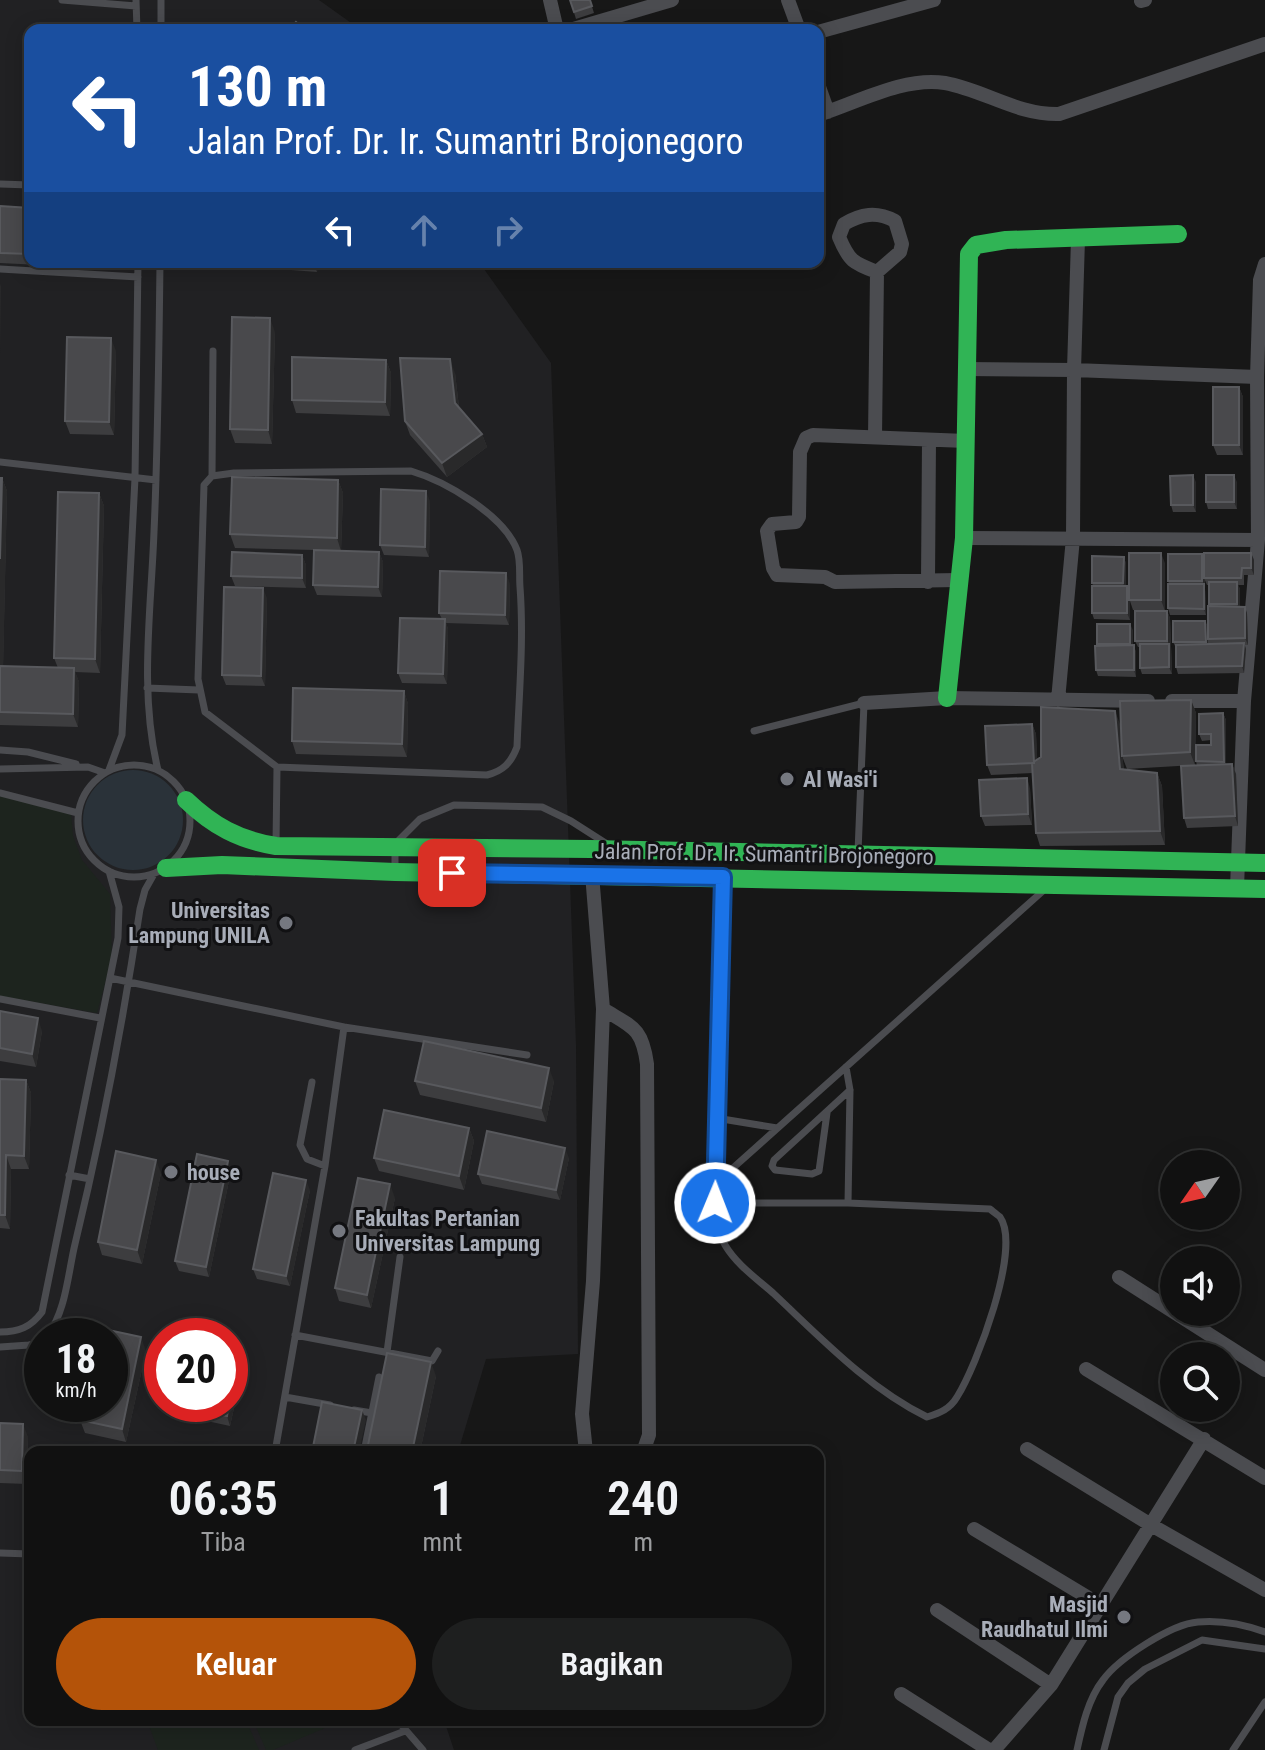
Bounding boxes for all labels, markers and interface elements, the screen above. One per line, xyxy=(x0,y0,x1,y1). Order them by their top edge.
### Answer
text: 130 m xyxy=(188,54,327,120)
icon: left xyxy=(56,56,160,160)
text: Jalan Prof. Dr. Ir. Sumantri Brojonegoro xyxy=(188,121,744,163)
icon: left xyxy=(318,208,362,252)
icon: ahead xyxy=(402,208,446,252)
icon: right xyxy=(486,208,530,252)
place label: Al Wasi'i xyxy=(803,767,878,792)
marker: Al Wasi'i xyxy=(778,770,796,788)
pin xyxy=(418,839,486,907)
street label: Jalan Prof. Dr. Ir. Sumantri Brojonegoro xyxy=(594,839,934,869)
icon: arrive xyxy=(430,851,474,895)
place label: Universitas Lampung UNILA xyxy=(128,898,270,948)
marker: Universitas Lampung UNILA xyxy=(277,914,295,932)
north arrow xyxy=(1160,1150,1240,1230)
map controls xyxy=(1160,1150,1240,1422)
place label: house xyxy=(187,1160,240,1185)
position arrow xyxy=(673,1161,757,1245)
marker: house xyxy=(162,1163,180,1181)
place label: Fakultas Pertanian Universitas Lampung xyxy=(355,1206,540,1256)
marker: Fakultas Pertanian Universitas Lampung xyxy=(330,1222,348,1240)
button: sound xyxy=(1160,1246,1240,1326)
speed limit sign: 20 xyxy=(144,1318,248,1422)
text: 18 xyxy=(56,1336,96,1383)
button: search xyxy=(1160,1342,1240,1422)
text: km/h xyxy=(55,1378,97,1402)
text: 06:35 xyxy=(169,1470,278,1527)
text: 1 xyxy=(430,1470,454,1527)
text: 240 xyxy=(607,1470,679,1527)
text: Tiba xyxy=(201,1527,246,1557)
text: mnt xyxy=(422,1527,462,1557)
text: m xyxy=(633,1527,653,1557)
place label: Masjid Raudhatul Ilmi xyxy=(981,1592,1108,1642)
marker: Masjid Raudhatul Ilmi xyxy=(1115,1608,1133,1626)
button: Keluar xyxy=(56,1618,416,1710)
button: Bagikan xyxy=(432,1618,792,1710)

